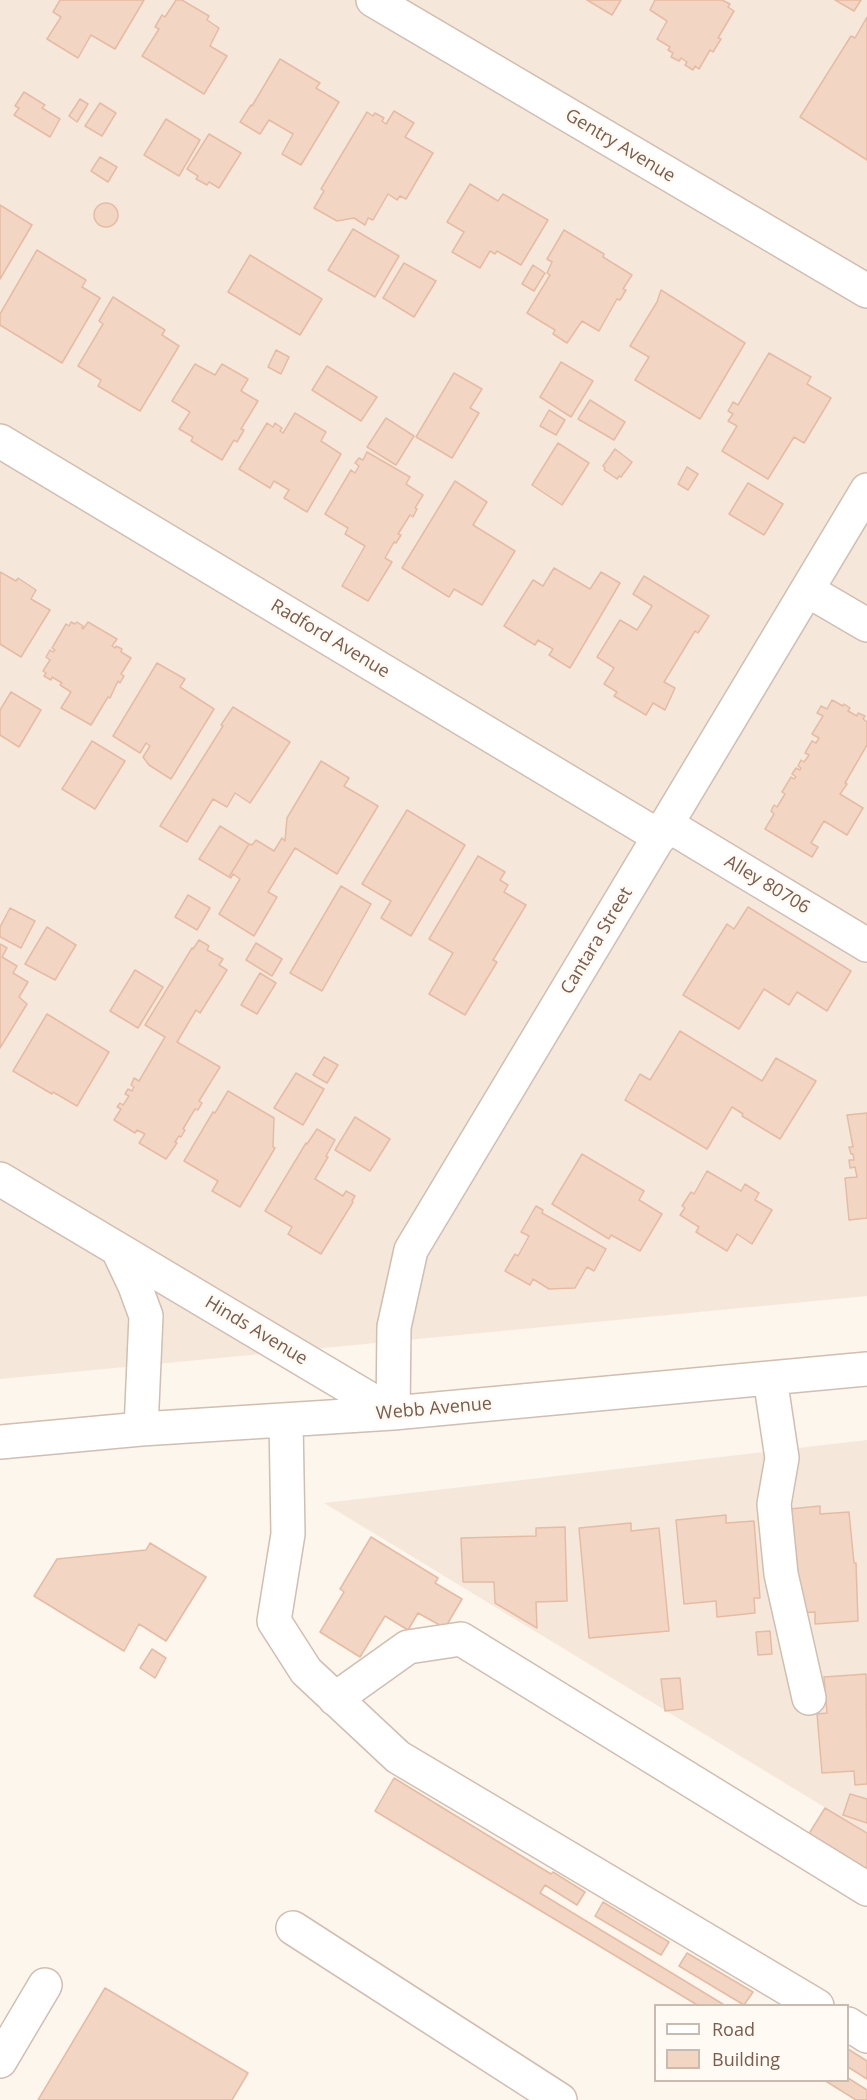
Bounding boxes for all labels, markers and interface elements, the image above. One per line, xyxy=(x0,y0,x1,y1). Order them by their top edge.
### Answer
street label: Gentry Avenue xyxy=(561,105,679,187)
street label: Radford Avenue xyxy=(267,595,393,683)
street label: Alley 80706 xyxy=(720,851,814,919)
street label: Cantara Street xyxy=(557,884,637,998)
street label: Hinds Avenue xyxy=(201,1292,311,1370)
street label: Webb Avenue xyxy=(375,1393,493,1425)
legend xyxy=(654,2004,849,2082)
text: Road xyxy=(712,2017,755,2041)
text: Building xyxy=(712,2047,780,2071)

